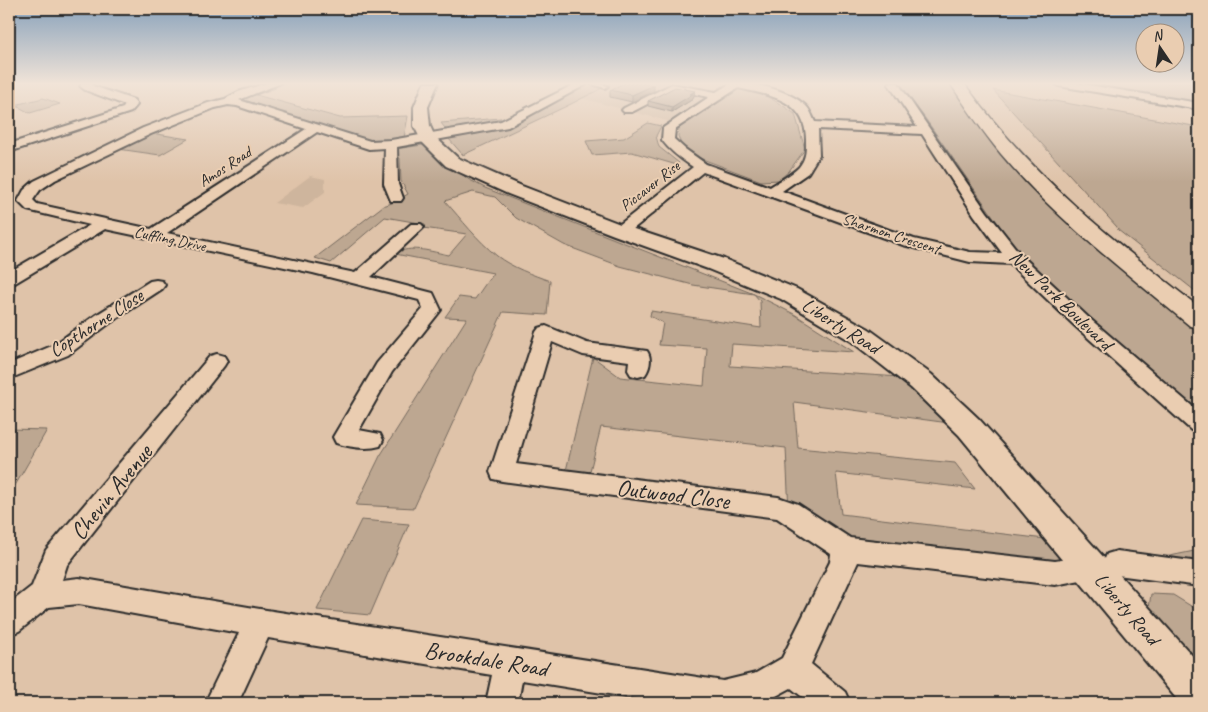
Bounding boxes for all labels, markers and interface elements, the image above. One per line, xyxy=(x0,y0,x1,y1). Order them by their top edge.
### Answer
north arrow xyxy=(1136,22,1186,72)
text: N xyxy=(1151,26,1166,45)
street label: Amos Road xyxy=(195,141,258,192)
street label: Piccaver Rise xyxy=(616,155,685,216)
street label: Sharmon Crescent xyxy=(840,209,945,260)
street label: Cuffling Drive xyxy=(133,222,209,257)
street label: New Park Boulevard xyxy=(1004,244,1120,358)
street label: Copthorne Close xyxy=(44,282,149,363)
street label: Liberty Road xyxy=(797,292,887,361)
street label: Chevin Avenue xyxy=(63,436,160,546)
street label: Outwood Close xyxy=(615,472,733,516)
street label: Liberty Road xyxy=(1089,568,1167,653)
street label: Brookdale Road xyxy=(422,634,553,684)

